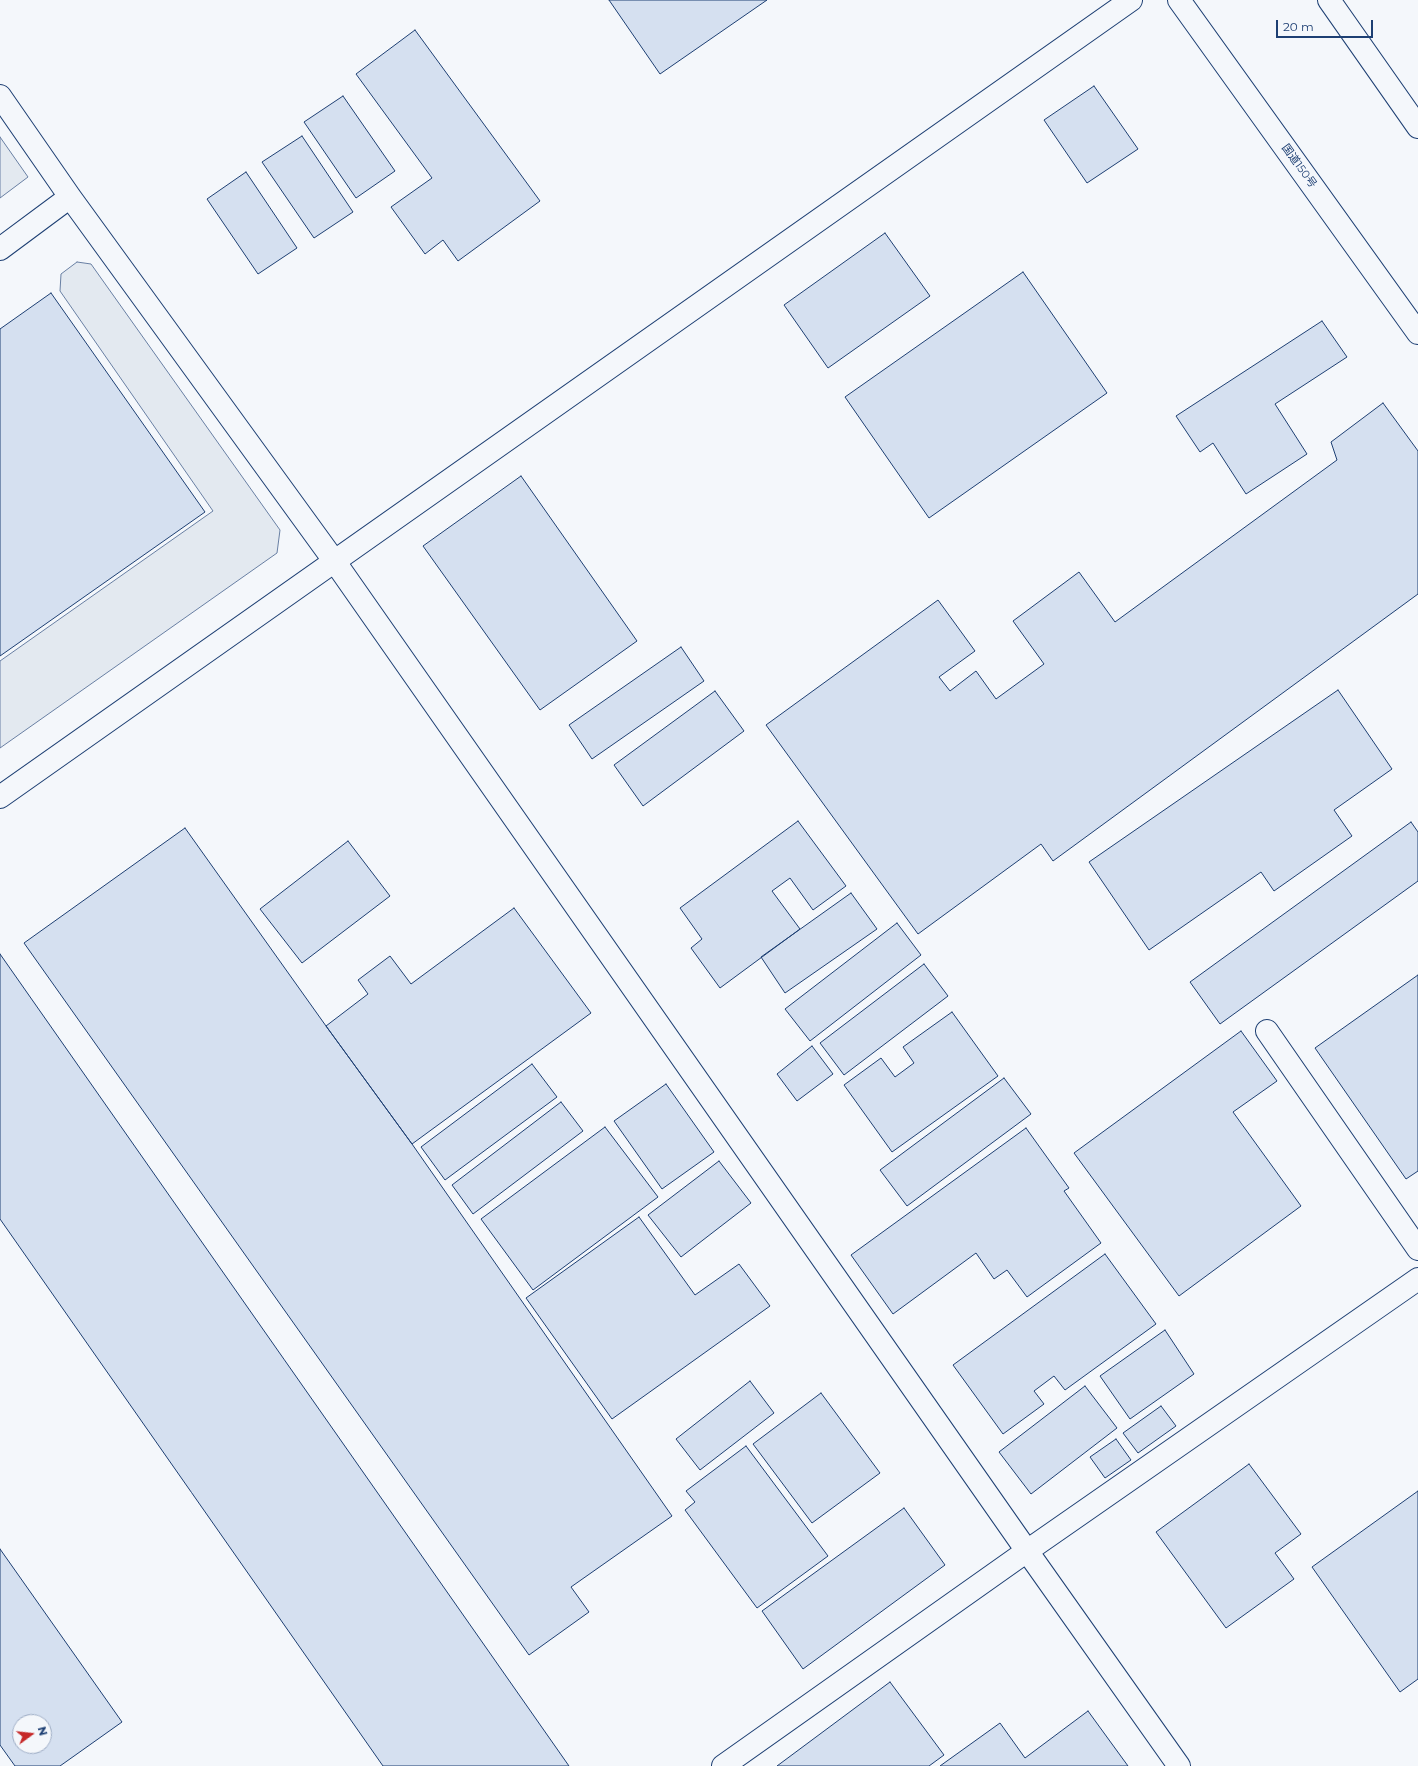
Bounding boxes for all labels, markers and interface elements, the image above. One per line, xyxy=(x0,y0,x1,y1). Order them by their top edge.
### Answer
scale bar xyxy=(1278,12,1375,38)
text: 20 m xyxy=(1283,19,1314,34)
street label: 国道150号 xyxy=(1279,142,1319,190)
north arrow xyxy=(12,1714,52,1754)
text: N xyxy=(35,1725,51,1737)

